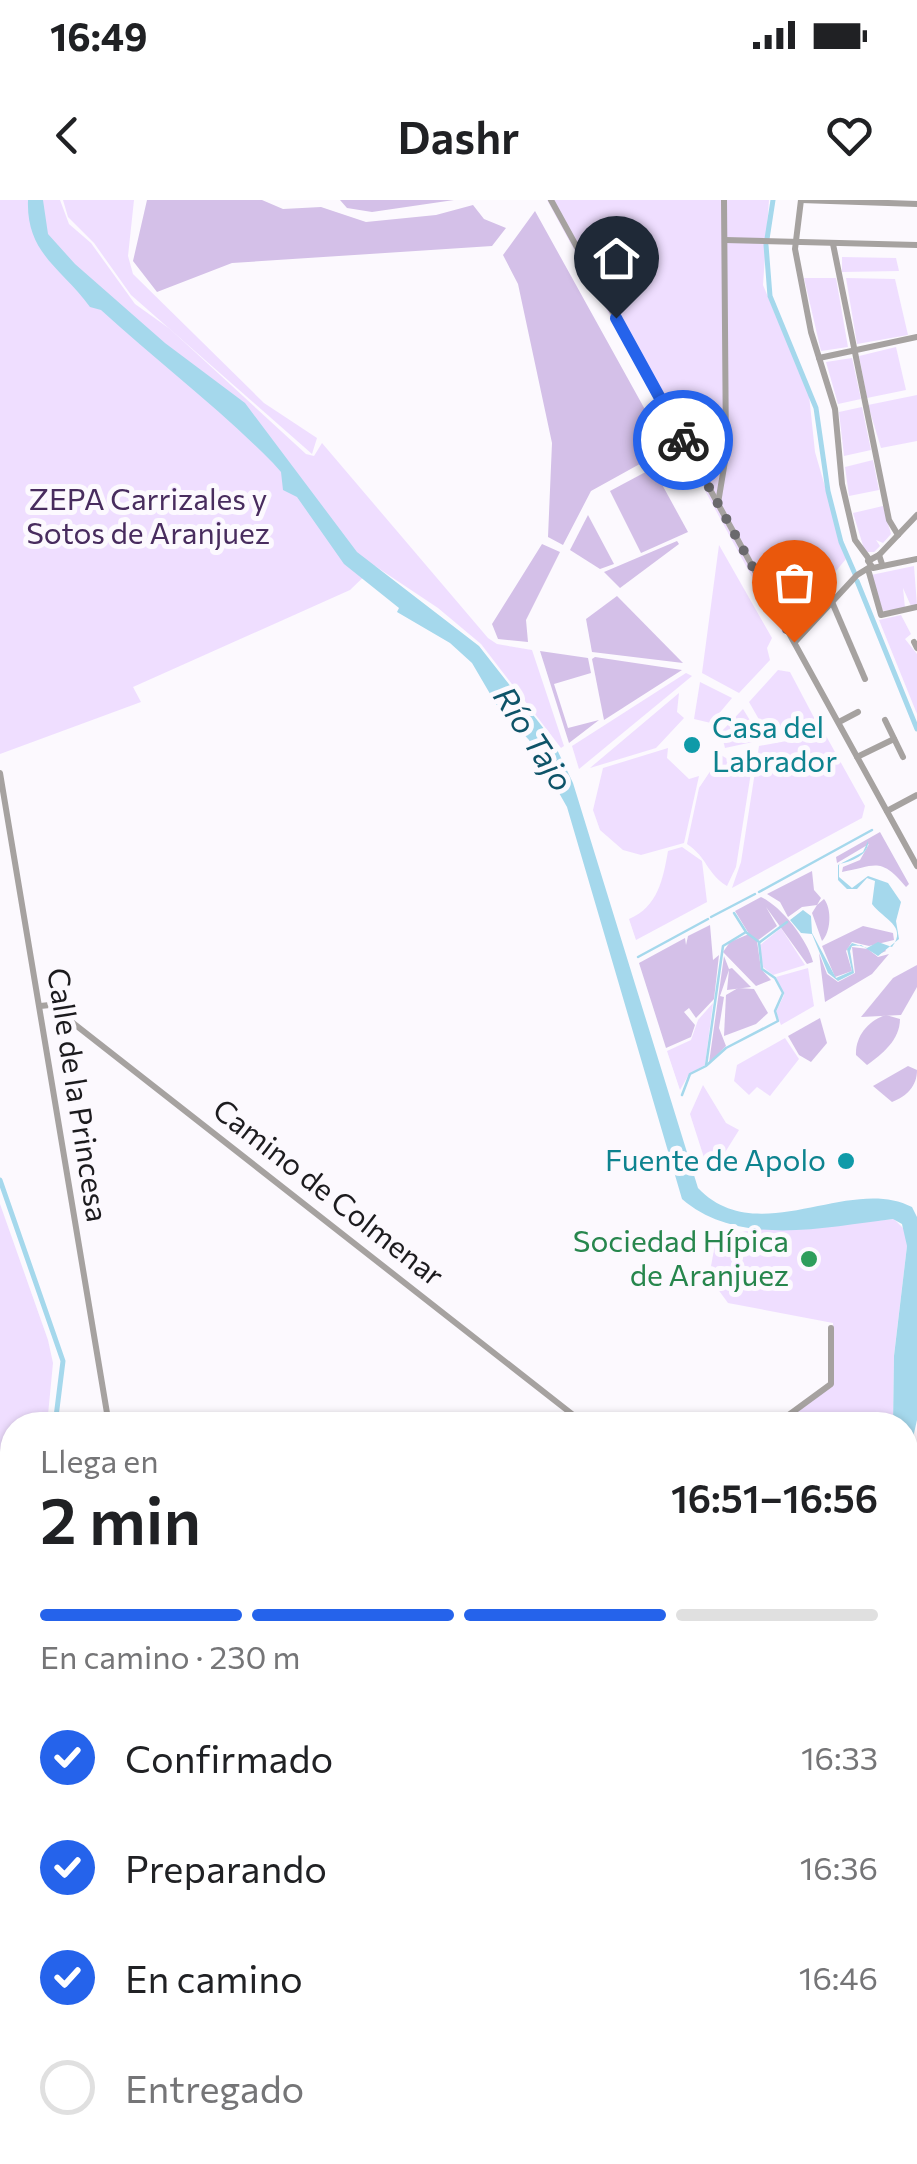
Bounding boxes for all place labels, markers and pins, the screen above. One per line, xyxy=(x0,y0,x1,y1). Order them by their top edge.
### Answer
pin xyxy=(574,216,659,319)
pin xyxy=(752,540,837,643)
place label: Casa del Labrador xyxy=(712,707,837,778)
marker: Casa del Labrador xyxy=(681,734,703,756)
place label: Fuente de Apolo xyxy=(605,1140,826,1177)
marker: Fuente de Apolo xyxy=(835,1150,857,1172)
place label: Sociedad Hípica de Aranjuez xyxy=(573,1221,789,1292)
marker: Sociedad Hípica de Aranjuez xyxy=(798,1248,820,1270)

